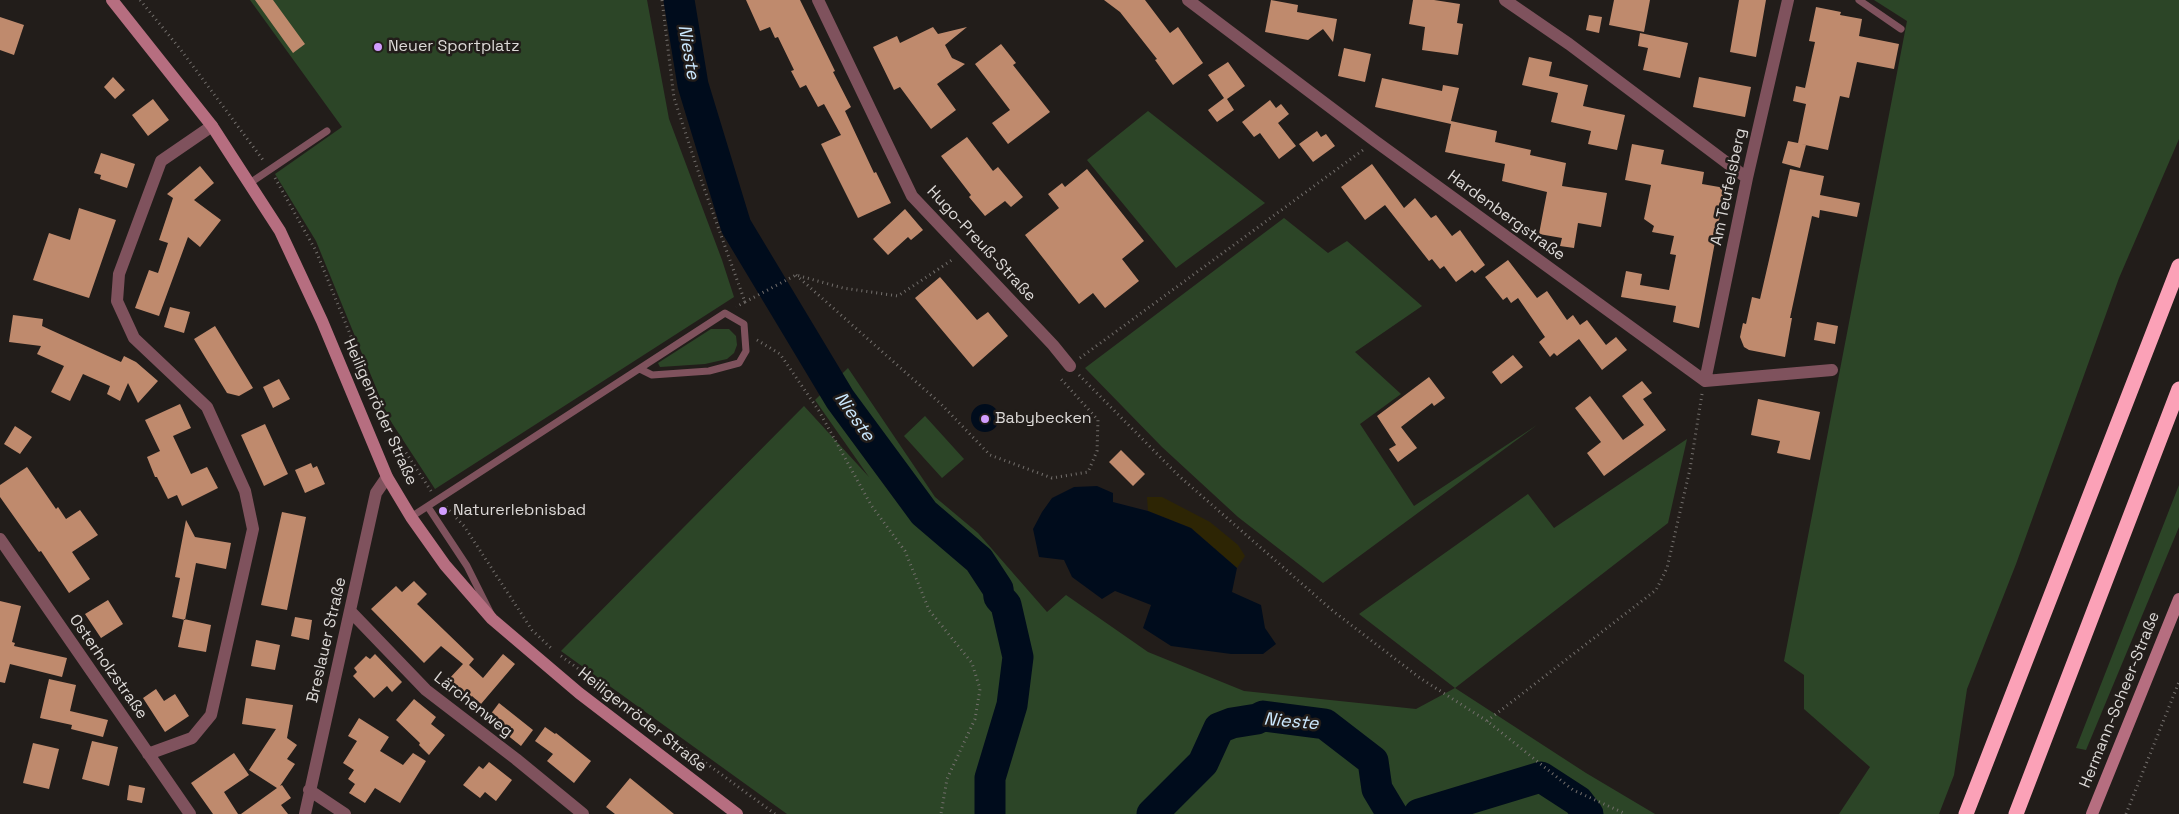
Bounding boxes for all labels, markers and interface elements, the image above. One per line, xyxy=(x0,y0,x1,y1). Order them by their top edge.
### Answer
water label: Nieste xyxy=(673,23,703,81)
place label: Neuer Sportplatz xyxy=(388,37,520,57)
marker: Neuer Sportplatz xyxy=(372,41,384,53)
street label: Am Teufelsberg xyxy=(1707,127,1751,247)
street label: Hardenbergstraße xyxy=(1443,167,1569,265)
street label: Hugo-Preuß-Straße xyxy=(922,182,1040,306)
street label: Heiligenröder Straße xyxy=(339,336,421,488)
water label: Nieste xyxy=(829,388,879,446)
place label: Babybecken xyxy=(995,409,1092,429)
marker: Babybecken xyxy=(979,413,991,425)
place label: Naturerlebnisbad xyxy=(453,501,586,521)
marker: Naturerlebnisbad xyxy=(437,505,449,517)
street label: Breslauer Straße xyxy=(303,575,351,705)
street label: Hermann-Scheer-Straße xyxy=(2076,609,2164,791)
street label: Osterholzstraße xyxy=(65,611,151,723)
street label: Heiligenröder Straße xyxy=(574,664,710,776)
street label: Lärchenweg xyxy=(430,668,516,742)
water label: Nieste xyxy=(1263,709,1319,735)

